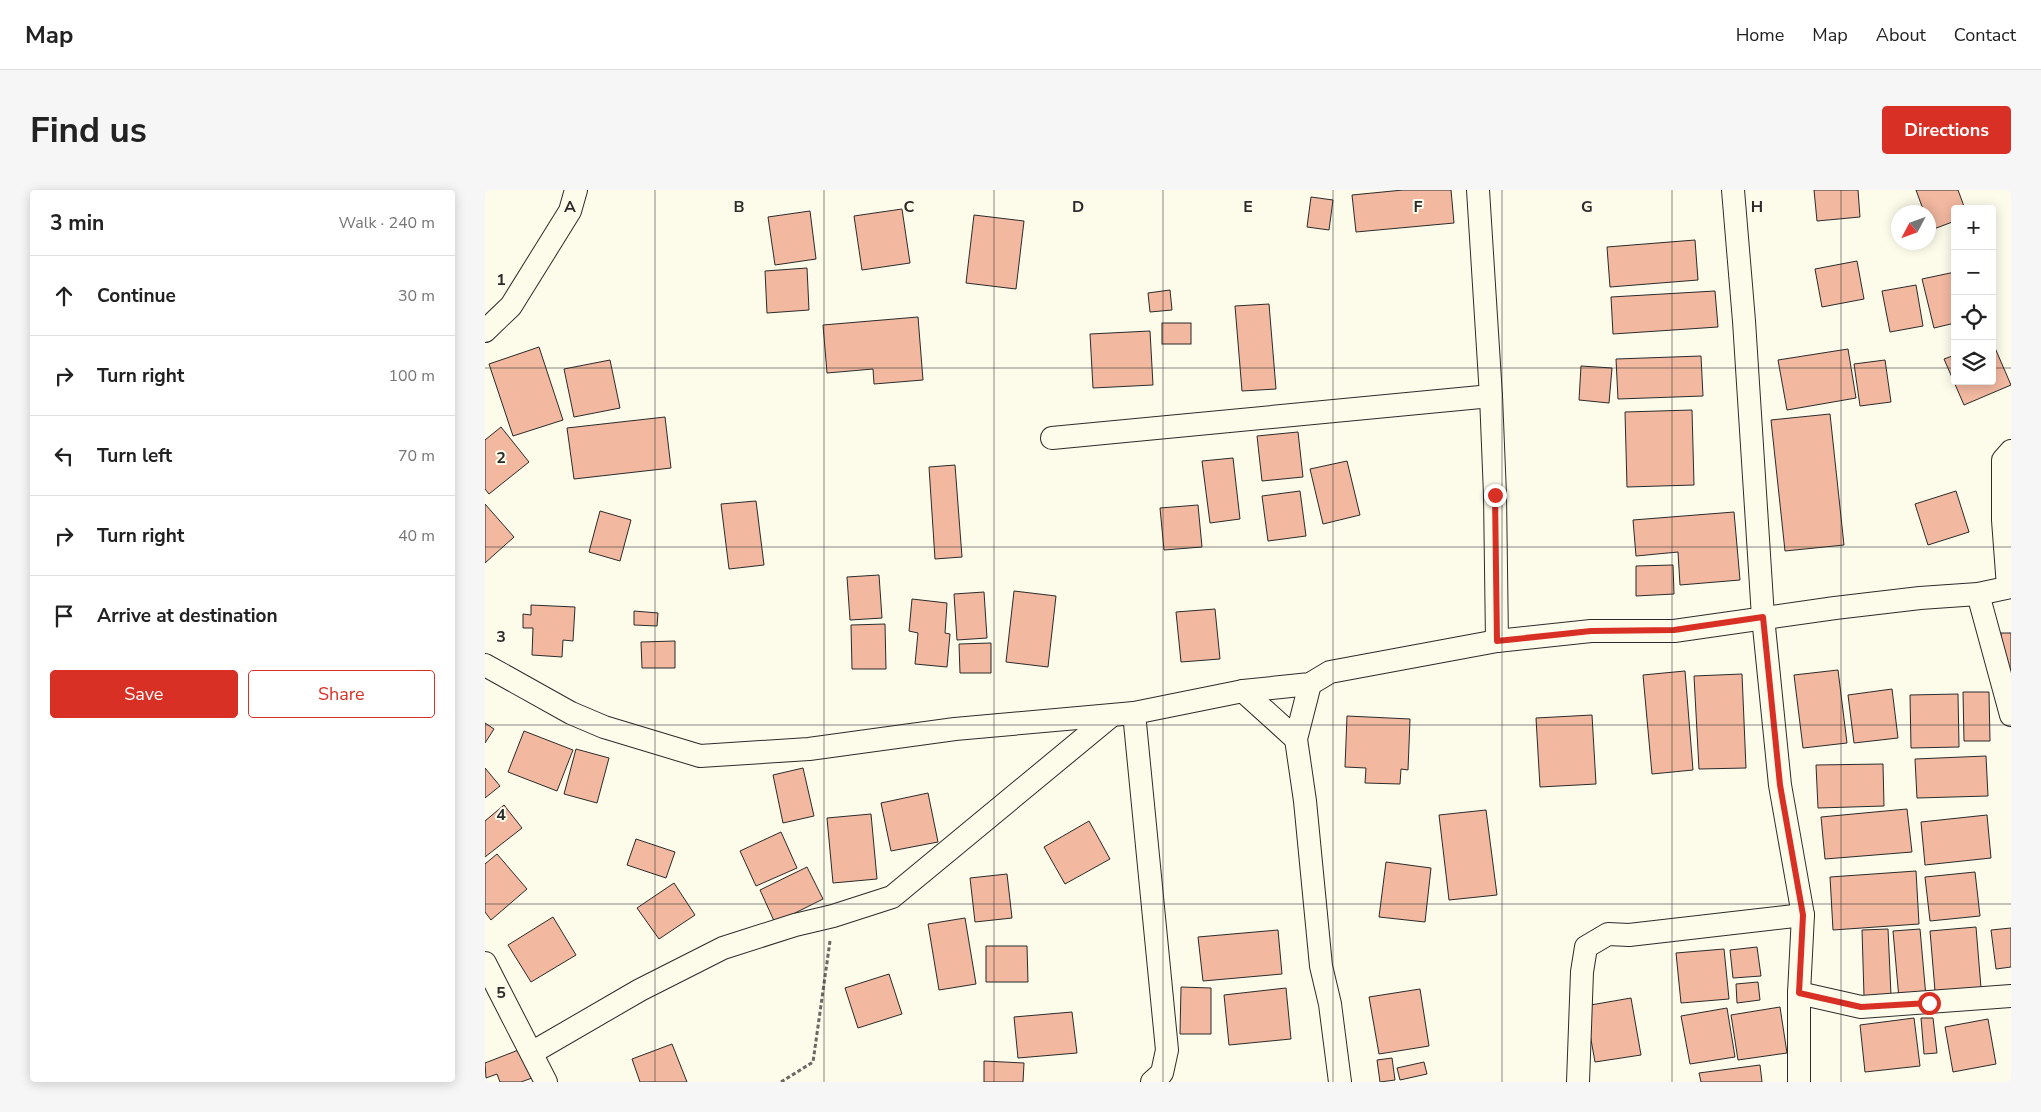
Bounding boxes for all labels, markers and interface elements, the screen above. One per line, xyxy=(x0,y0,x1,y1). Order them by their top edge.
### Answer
text: Map xyxy=(25,19,73,51)
text: Home xyxy=(1736,23,1784,47)
text: Map xyxy=(1812,23,1848,47)
text: About xyxy=(1876,23,1926,47)
text: Contact xyxy=(1954,23,2016,47)
button: Directions xyxy=(1882,106,2011,154)
text: Find us xyxy=(30,107,147,154)
text: A xyxy=(564,196,576,218)
text: B xyxy=(733,196,745,218)
text: C xyxy=(904,196,915,218)
text: D xyxy=(1072,196,1084,218)
text: E xyxy=(1243,196,1253,218)
text: F xyxy=(1414,196,1423,218)
text: G xyxy=(1581,196,1593,218)
text: H xyxy=(1751,196,1763,218)
north arrow xyxy=(1891,205,1936,250)
map controls xyxy=(1951,205,1996,385)
button: + xyxy=(1951,205,1996,250)
text: 3 min xyxy=(50,209,104,237)
text: Walk · 240 m xyxy=(339,212,435,234)
button: − xyxy=(1951,250,1996,295)
text: 1 xyxy=(496,269,506,291)
icon: ahead xyxy=(50,282,78,310)
text: Continue xyxy=(97,283,176,309)
text: 30 m xyxy=(398,285,435,307)
button: locate xyxy=(1951,295,1996,340)
button: layers xyxy=(1951,340,1996,385)
icon: right xyxy=(50,362,78,390)
text: Turn right xyxy=(97,363,184,389)
text: 100 m xyxy=(388,365,435,387)
icon: left xyxy=(50,442,78,470)
text: Turn left xyxy=(97,443,172,469)
text: 70 m xyxy=(398,445,435,467)
text: 2 xyxy=(496,447,506,469)
route end xyxy=(1484,484,1507,507)
icon: right xyxy=(50,522,78,550)
text: Turn right xyxy=(97,523,184,549)
text: 40 m xyxy=(398,525,435,547)
icon: arrive xyxy=(50,602,78,630)
text: Arrive at destination xyxy=(97,603,278,629)
text: 3 xyxy=(496,626,506,648)
button: Save xyxy=(50,670,238,718)
button: Share xyxy=(248,670,435,718)
text: 4 xyxy=(496,804,506,826)
text: 5 xyxy=(496,982,506,1004)
route start xyxy=(1918,992,1941,1015)

